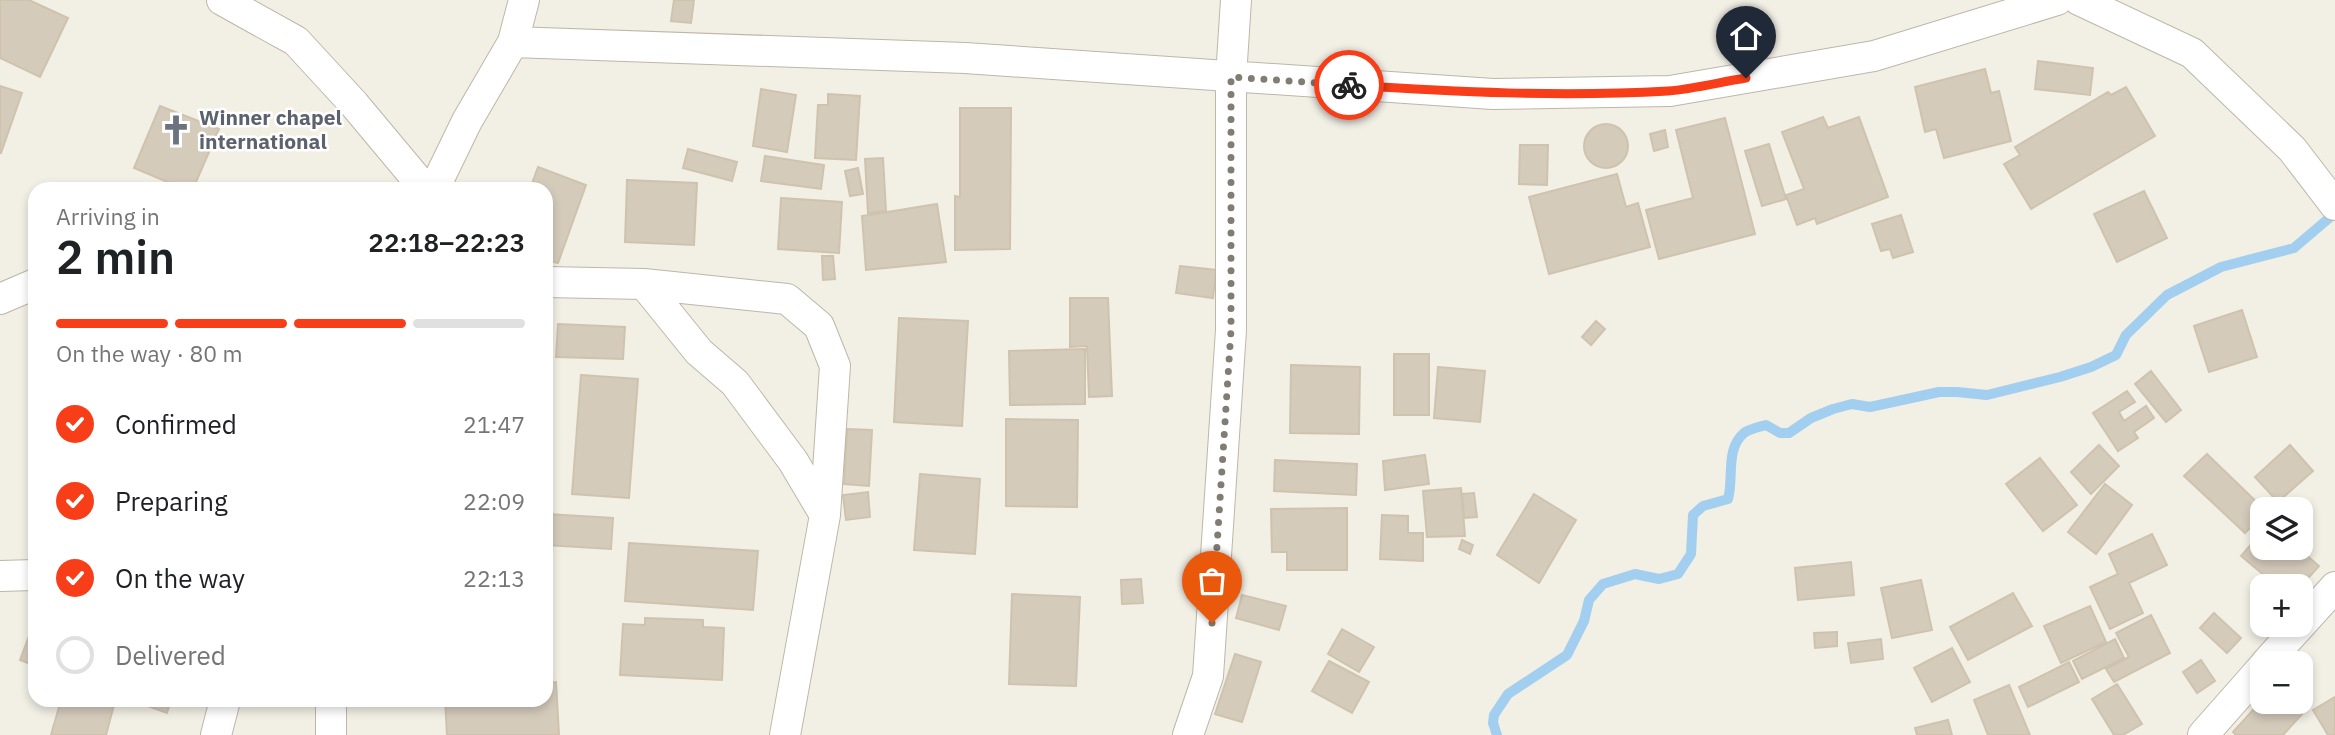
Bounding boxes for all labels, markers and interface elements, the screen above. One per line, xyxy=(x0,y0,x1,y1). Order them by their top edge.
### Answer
pin xyxy=(1716,6,1776,78)
icon: home xyxy=(1727,17,1765,55)
courier xyxy=(1314,50,1384,120)
icon: bike xyxy=(1330,66,1368,104)
place label: Winner chapel international xyxy=(199,103,342,155)
church icon: Winner chapel international xyxy=(159,113,193,147)
text: Arriving in xyxy=(56,201,160,231)
text: 22:18–22:23 xyxy=(368,225,525,259)
text: 2 min xyxy=(56,227,175,287)
text: On the way · 80 m xyxy=(56,338,243,368)
icon: check xyxy=(56,405,94,443)
text: Confirmed xyxy=(115,407,237,441)
text: 21:47 xyxy=(463,409,525,439)
icon: check xyxy=(56,482,94,520)
text: Preparing xyxy=(115,484,228,518)
text: 22:09 xyxy=(463,486,525,516)
map controls xyxy=(2250,497,2313,714)
button: layers xyxy=(2250,497,2313,560)
pin xyxy=(1182,551,1242,623)
icon: check xyxy=(56,559,94,597)
text: On the way xyxy=(115,561,245,595)
icon: bag xyxy=(1193,562,1231,600)
text: 22:13 xyxy=(463,563,525,593)
button: + xyxy=(2250,574,2313,637)
text: Delivered xyxy=(115,638,226,672)
button: − xyxy=(2250,651,2313,714)

